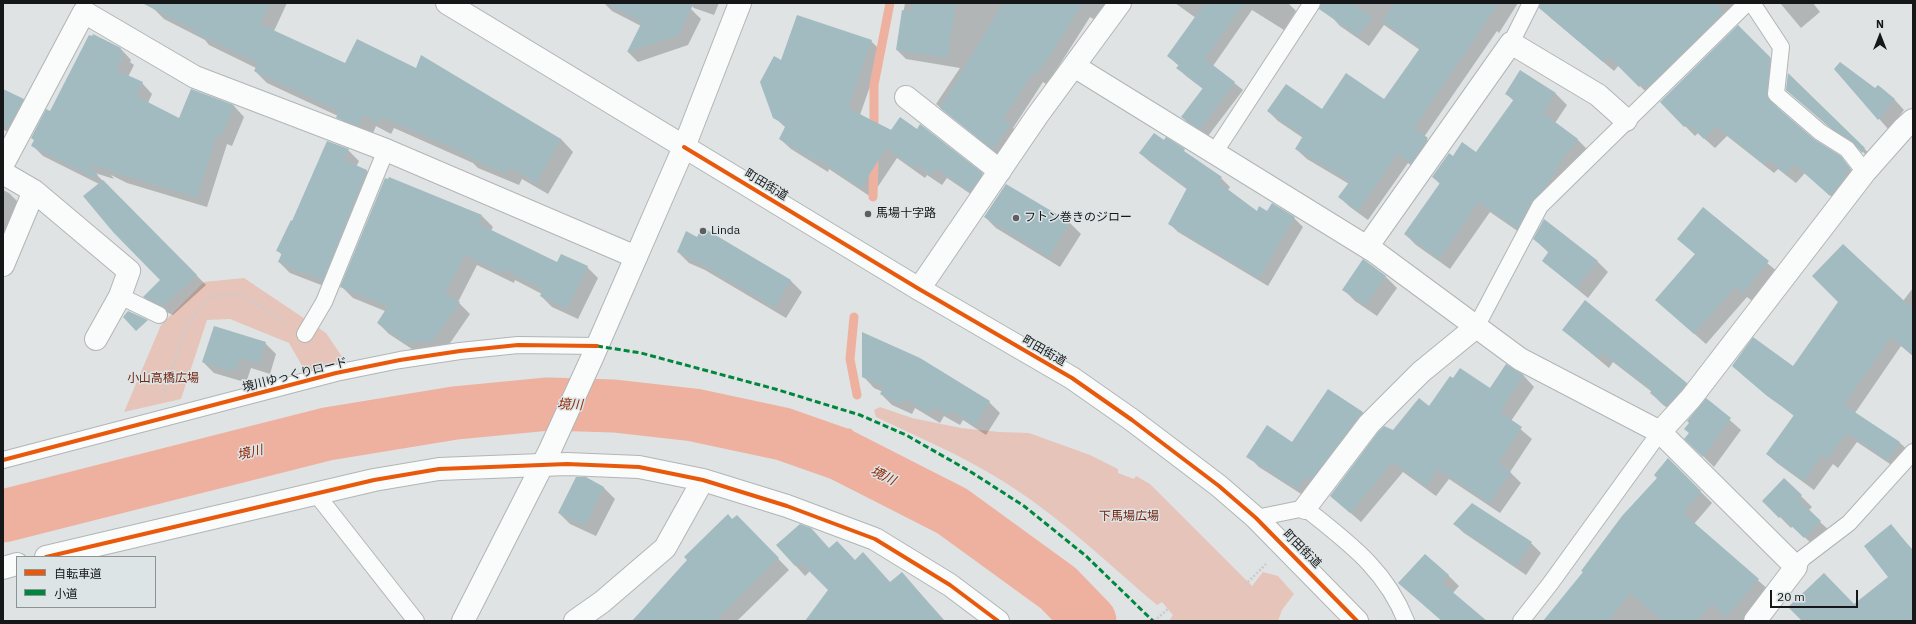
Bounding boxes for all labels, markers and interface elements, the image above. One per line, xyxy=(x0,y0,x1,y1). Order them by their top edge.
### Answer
north arrow xyxy=(1860,16,1900,56)
text: N xyxy=(1876,17,1884,31)
street label: 町田街道 xyxy=(742,166,790,204)
place label: 馬場十字路 xyxy=(876,207,936,221)
marker: 馬場十字路 xyxy=(863,209,873,219)
place label: フトン巻きのジロー xyxy=(1024,211,1132,225)
marker: フトン巻きのジロー xyxy=(1011,213,1021,223)
place label: Linda xyxy=(711,224,740,238)
marker: Linda xyxy=(698,226,708,236)
street label: 町田街道 xyxy=(1020,333,1068,369)
street label: 境川ゆっくりロード xyxy=(241,355,349,395)
park label: 小山高橋広場 xyxy=(127,372,199,386)
water label: 境川 xyxy=(557,397,583,413)
water label: 境川 xyxy=(235,442,265,464)
water label: 境川 xyxy=(868,463,898,489)
park label: 下馬場広場 xyxy=(1099,510,1159,524)
street label: 町田街道 xyxy=(1280,527,1324,571)
legend xyxy=(16,556,156,608)
text: 自転車道 xyxy=(54,566,102,581)
scale bar xyxy=(1772,582,1860,608)
text: 小道 xyxy=(54,586,78,601)
text: 20 m xyxy=(1777,589,1805,604)

